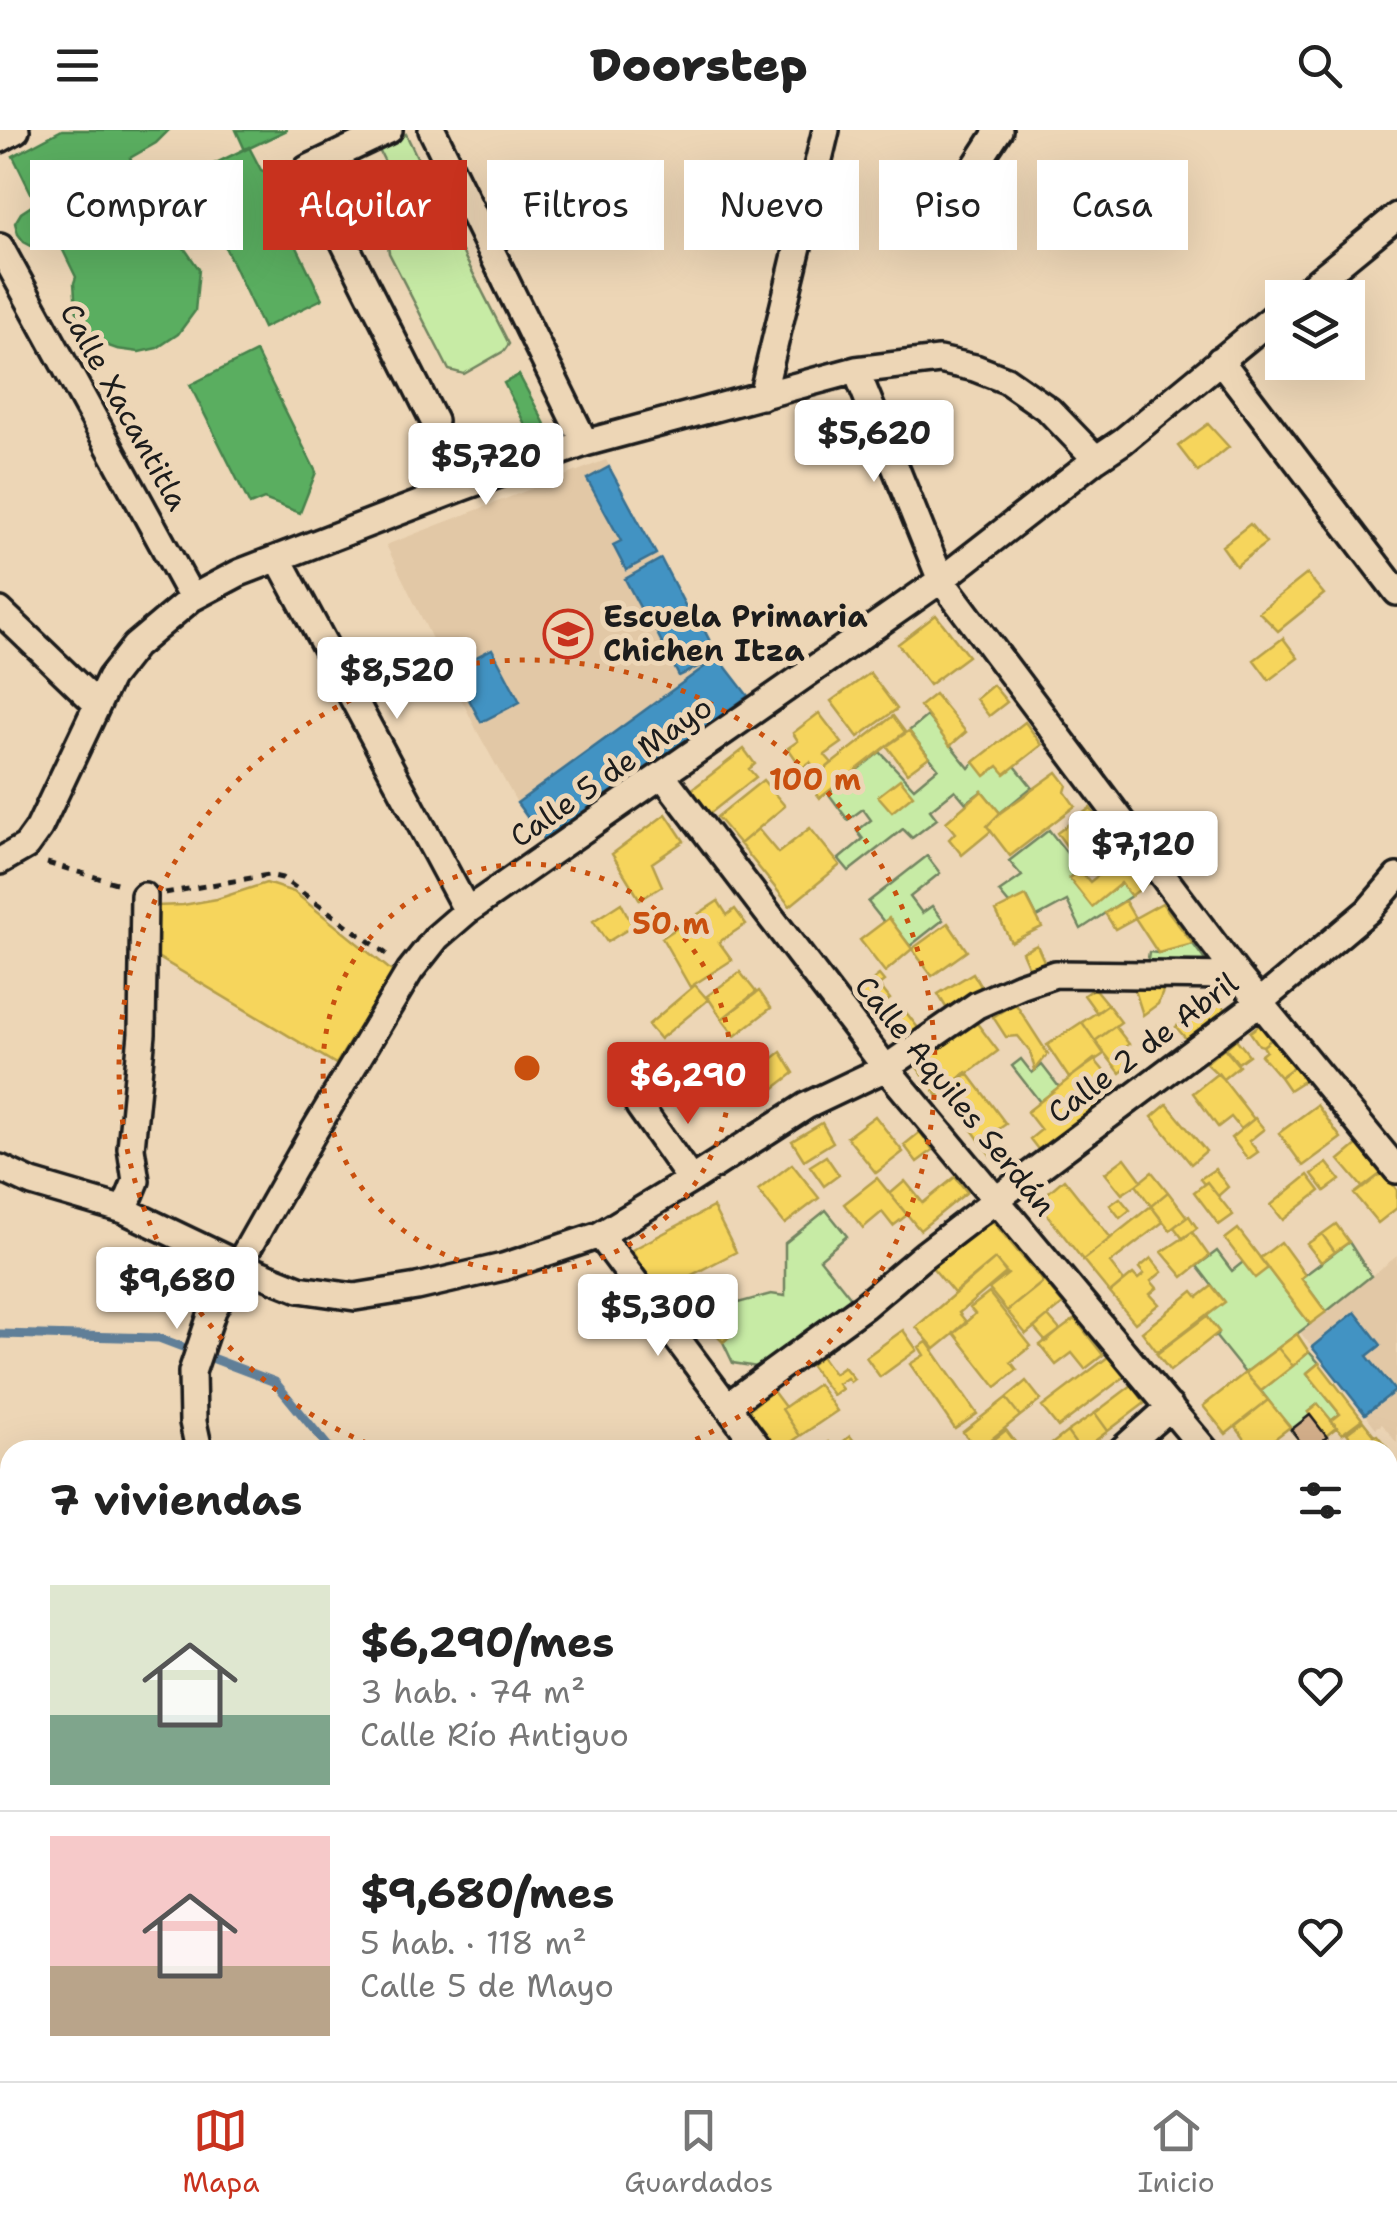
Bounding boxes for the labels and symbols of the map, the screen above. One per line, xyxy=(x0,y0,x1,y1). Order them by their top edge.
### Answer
street label: Calle Xacantitla xyxy=(51,296,199,518)
pin: $5,620 xyxy=(793,400,955,485)
pin: $5,720 xyxy=(405,423,567,508)
place label: Escuela Primaria Chichen Itza xyxy=(603,596,868,671)
school or university icon: Escuela Primaria Chichen Itza xyxy=(542,608,594,660)
pin: $8,520 xyxy=(316,637,478,722)
street label: Calle 5 de Mayo xyxy=(501,687,720,857)
text: 100 m xyxy=(769,759,861,800)
pin: $7,120 xyxy=(1062,811,1224,896)
text: 50 m xyxy=(632,903,710,944)
street label: Calle 2 de Abril xyxy=(1039,962,1246,1133)
street label: Calle Aquiles Serdán xyxy=(846,967,1065,1225)
pin: $6,290 xyxy=(607,1042,769,1127)
centre of rings xyxy=(509,1050,545,1086)
pin: $9,680 xyxy=(96,1247,258,1332)
pin: $5,300 xyxy=(577,1274,739,1359)

